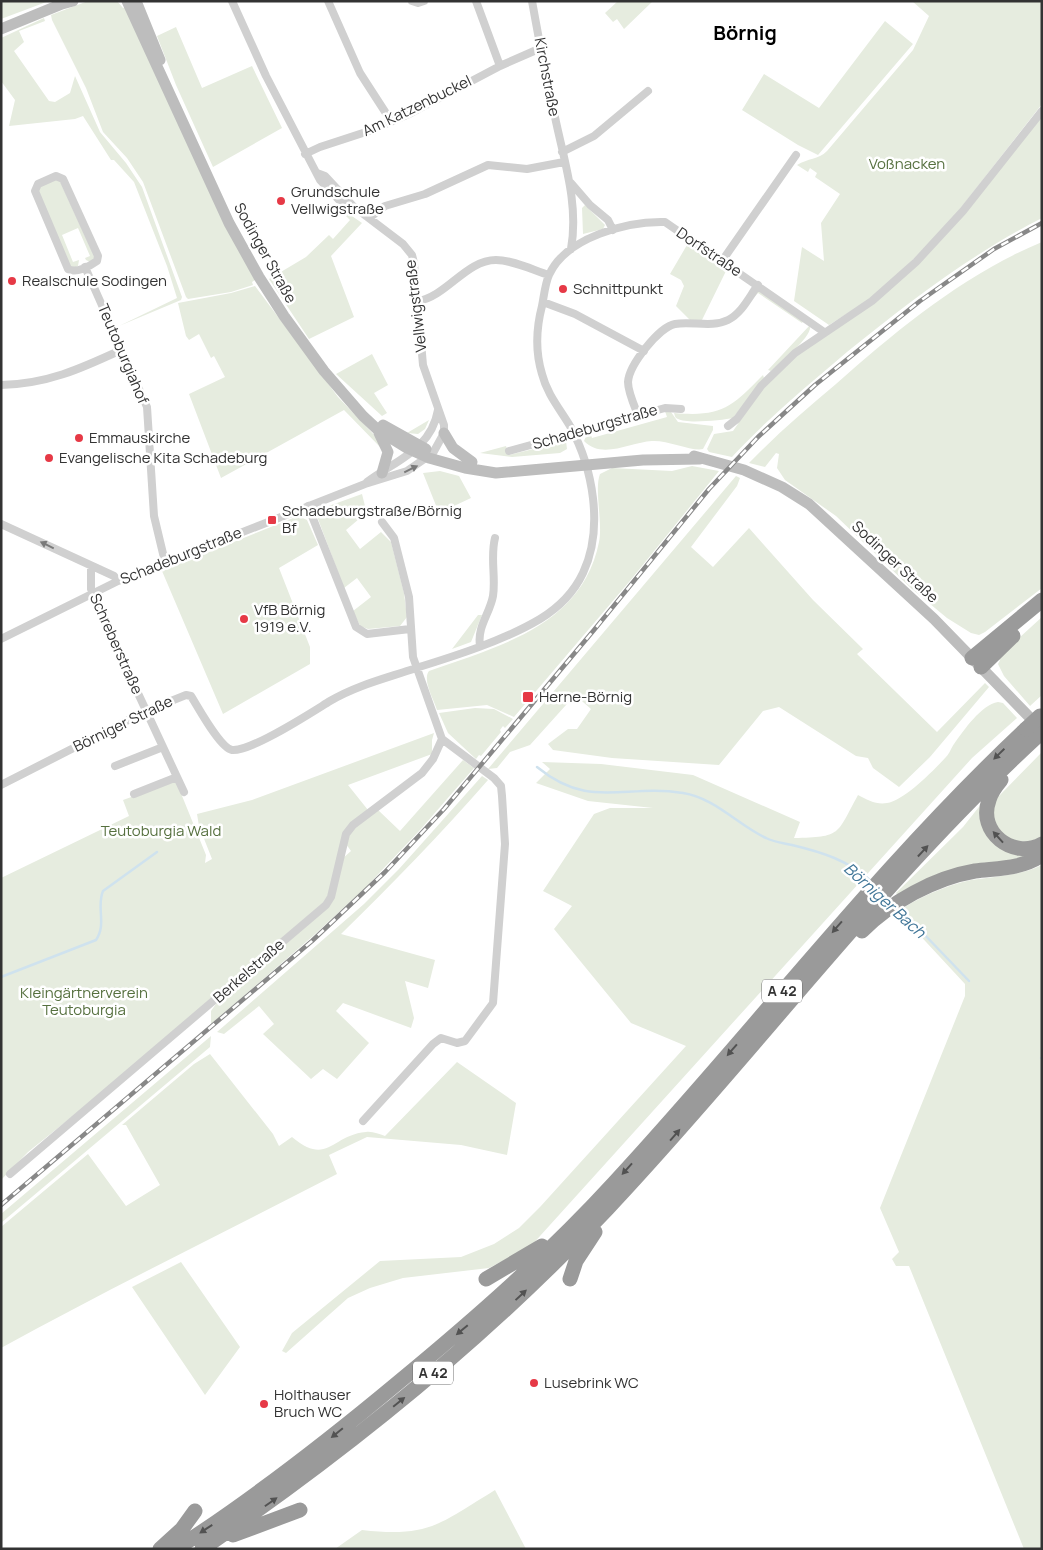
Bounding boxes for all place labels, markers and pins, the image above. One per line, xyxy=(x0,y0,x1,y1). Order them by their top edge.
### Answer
place label: Grundschule Vellwigstraße xyxy=(291,181,384,219)
marker: Grundschule Vellwigstraße xyxy=(275,195,287,207)
place label: Realschule Sodingen xyxy=(22,270,167,291)
marker: Realschule Sodingen xyxy=(6,275,18,287)
place label: Schnittpunkt xyxy=(573,278,663,299)
marker: Schnittpunkt xyxy=(557,283,569,295)
place label: Emmauskirche xyxy=(89,427,191,448)
marker: Emmauskirche xyxy=(73,432,85,444)
place label: Evangelische Kita Schadeburg xyxy=(59,447,267,468)
marker: Evangelische Kita Schadeburg xyxy=(43,452,55,464)
place label: Schadeburgstraße/Börnig Bf xyxy=(282,500,462,538)
marker: Schadeburgstraße/Börnig Bf xyxy=(266,514,278,526)
place label: VfB Börnig 1919 e.V. xyxy=(254,599,325,637)
marker: VfB Börnig 1919 e.V. xyxy=(238,613,250,625)
place label: Herne-Börnig xyxy=(539,686,632,707)
marker: Herne-Börnig xyxy=(521,690,535,704)
place label: Lusebrink WC xyxy=(544,1372,639,1393)
marker: Lusebrink WC xyxy=(528,1377,540,1389)
place label: Holthauser Bruch WC xyxy=(274,1384,351,1422)
marker: Holthauser Bruch WC xyxy=(258,1398,270,1410)

